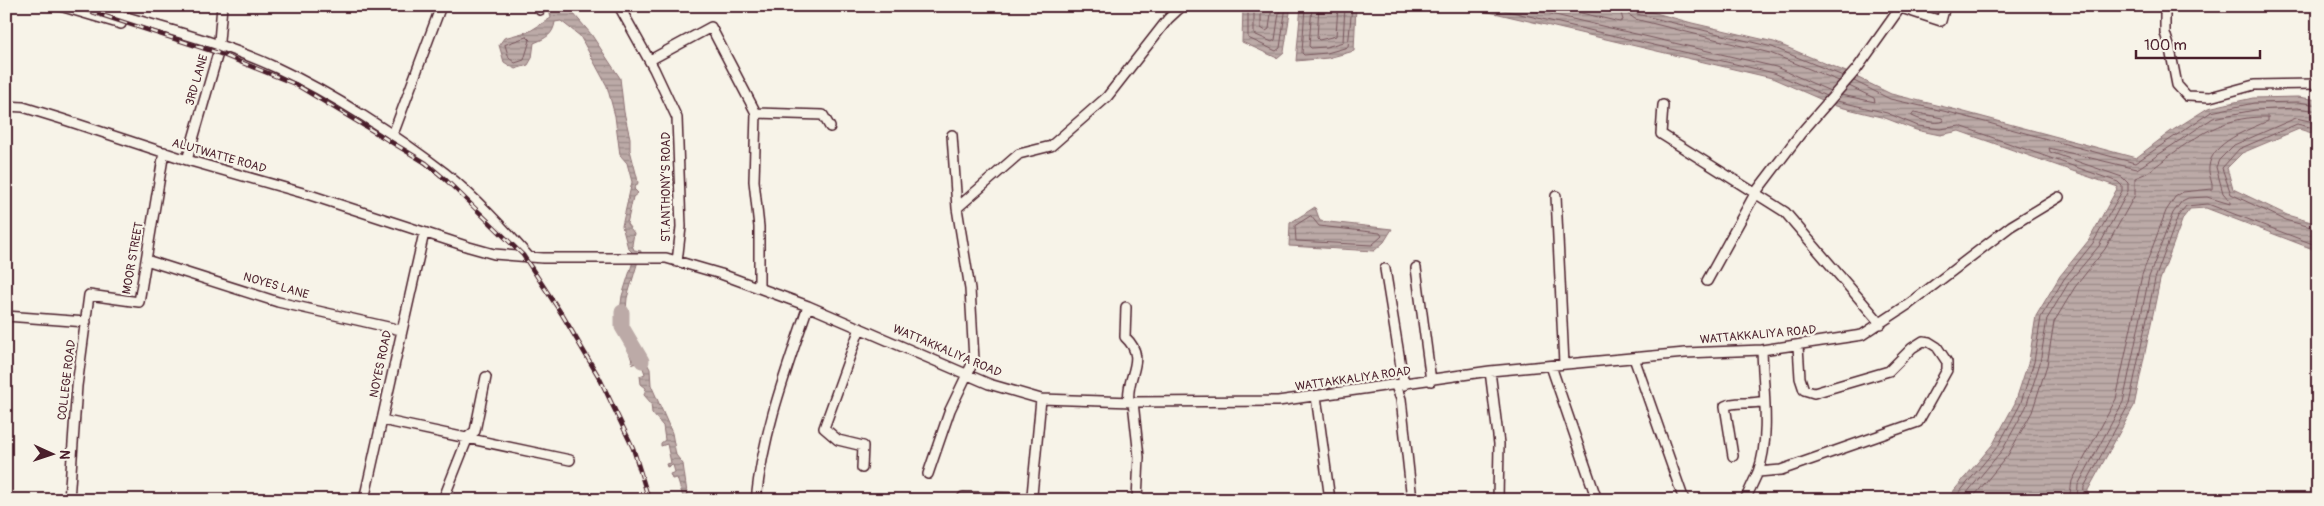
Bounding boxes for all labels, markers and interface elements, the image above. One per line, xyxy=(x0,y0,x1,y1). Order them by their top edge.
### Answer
scale bar xyxy=(2136,28,2260,60)
text: 100 m xyxy=(2144,36,2187,55)
street label: 3RD LANE xyxy=(183,53,211,107)
street label: ST.ANTHONY'S ROAD xyxy=(659,131,674,242)
street label: ALUTWATTE ROAD xyxy=(170,135,268,177)
street label: MOOR STREET xyxy=(119,220,147,295)
street label: NOYES LANE xyxy=(242,269,310,303)
street label: WATTAKKALIYA ROAD xyxy=(890,321,1004,381)
street label: WATTAKKALIYA ROAD xyxy=(1699,322,1817,348)
street label: NOYES ROAD xyxy=(367,329,396,399)
street label: COLLEGE ROAD xyxy=(55,338,79,421)
street label: WATTAKKALIYA ROAD xyxy=(1294,363,1412,395)
north arrow xyxy=(28,428,78,478)
text: N xyxy=(56,449,73,460)

